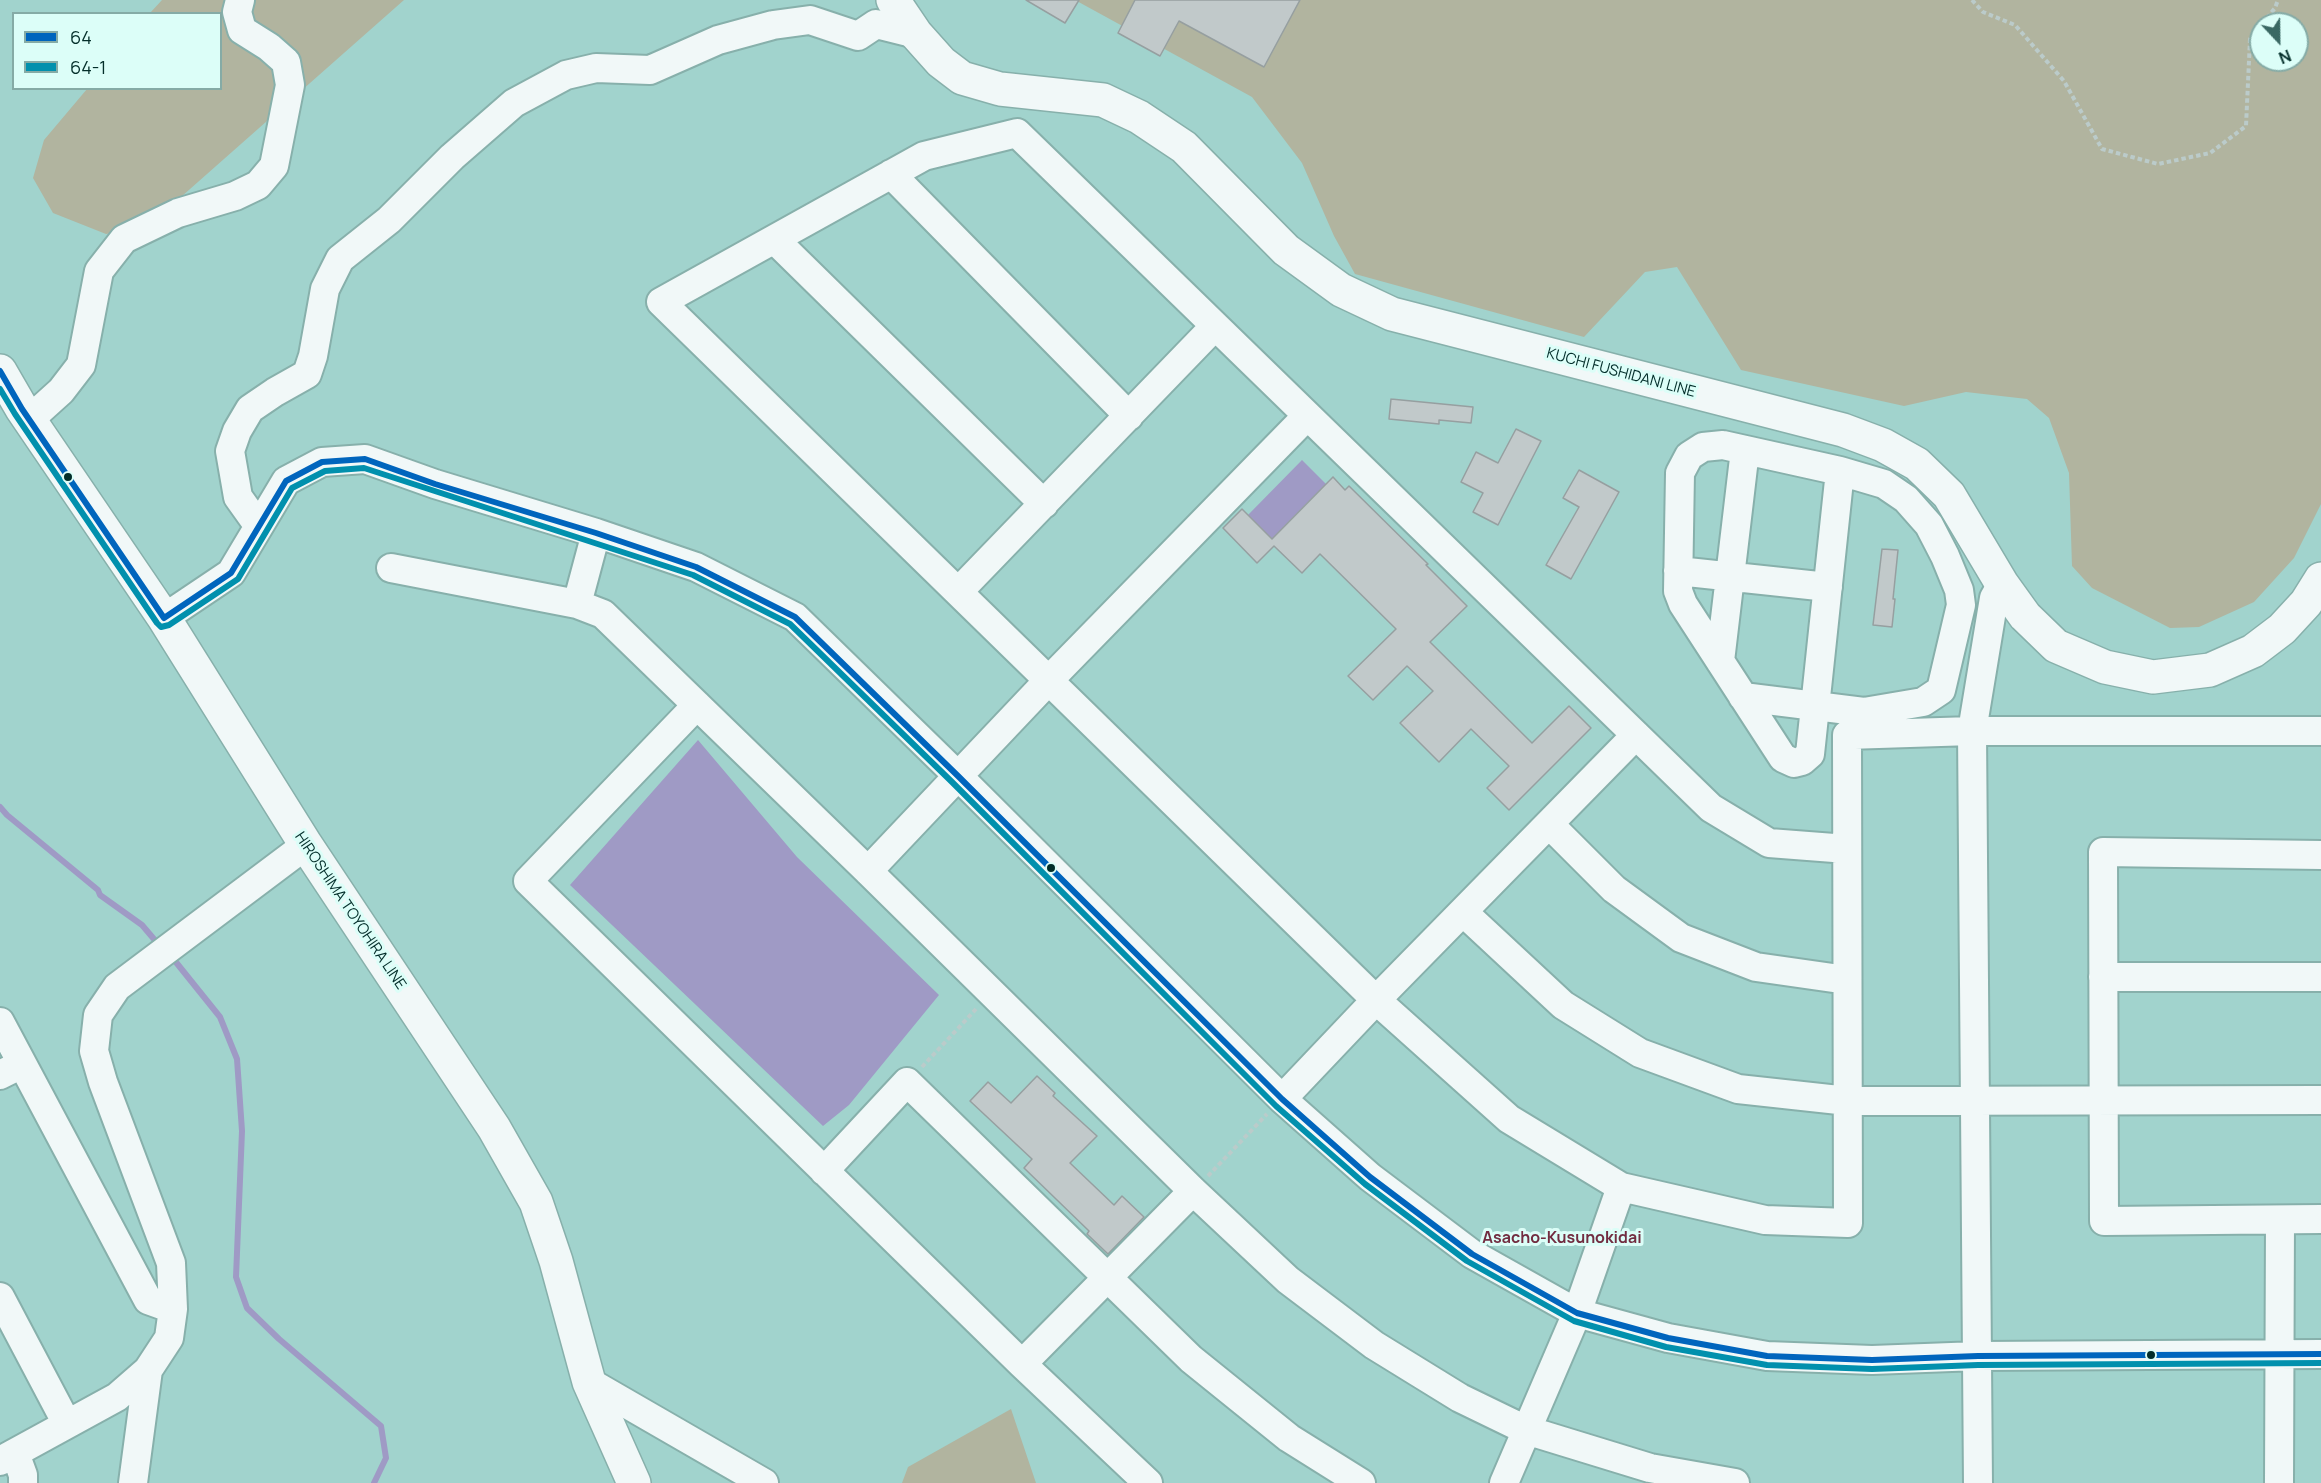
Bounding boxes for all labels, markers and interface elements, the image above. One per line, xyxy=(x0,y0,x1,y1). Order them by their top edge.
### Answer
legend xyxy=(12,12,222,90)
north arrow xyxy=(2249,12,2309,72)
text: 64 xyxy=(70,25,92,49)
text: N xyxy=(2276,44,2294,69)
text: 64-1 xyxy=(70,55,106,79)
street label: KUCHI FUSHIDANI LINE xyxy=(1544,344,1698,402)
unlabelled marker xyxy=(62,471,74,483)
street label: HIROSHIMA TOYOHIRA LINE xyxy=(291,829,409,993)
unlabelled marker xyxy=(1045,862,1057,874)
district label: Asacho-Kusunokidai xyxy=(1482,1229,1642,1249)
unlabelled marker xyxy=(2145,1349,2157,1361)

